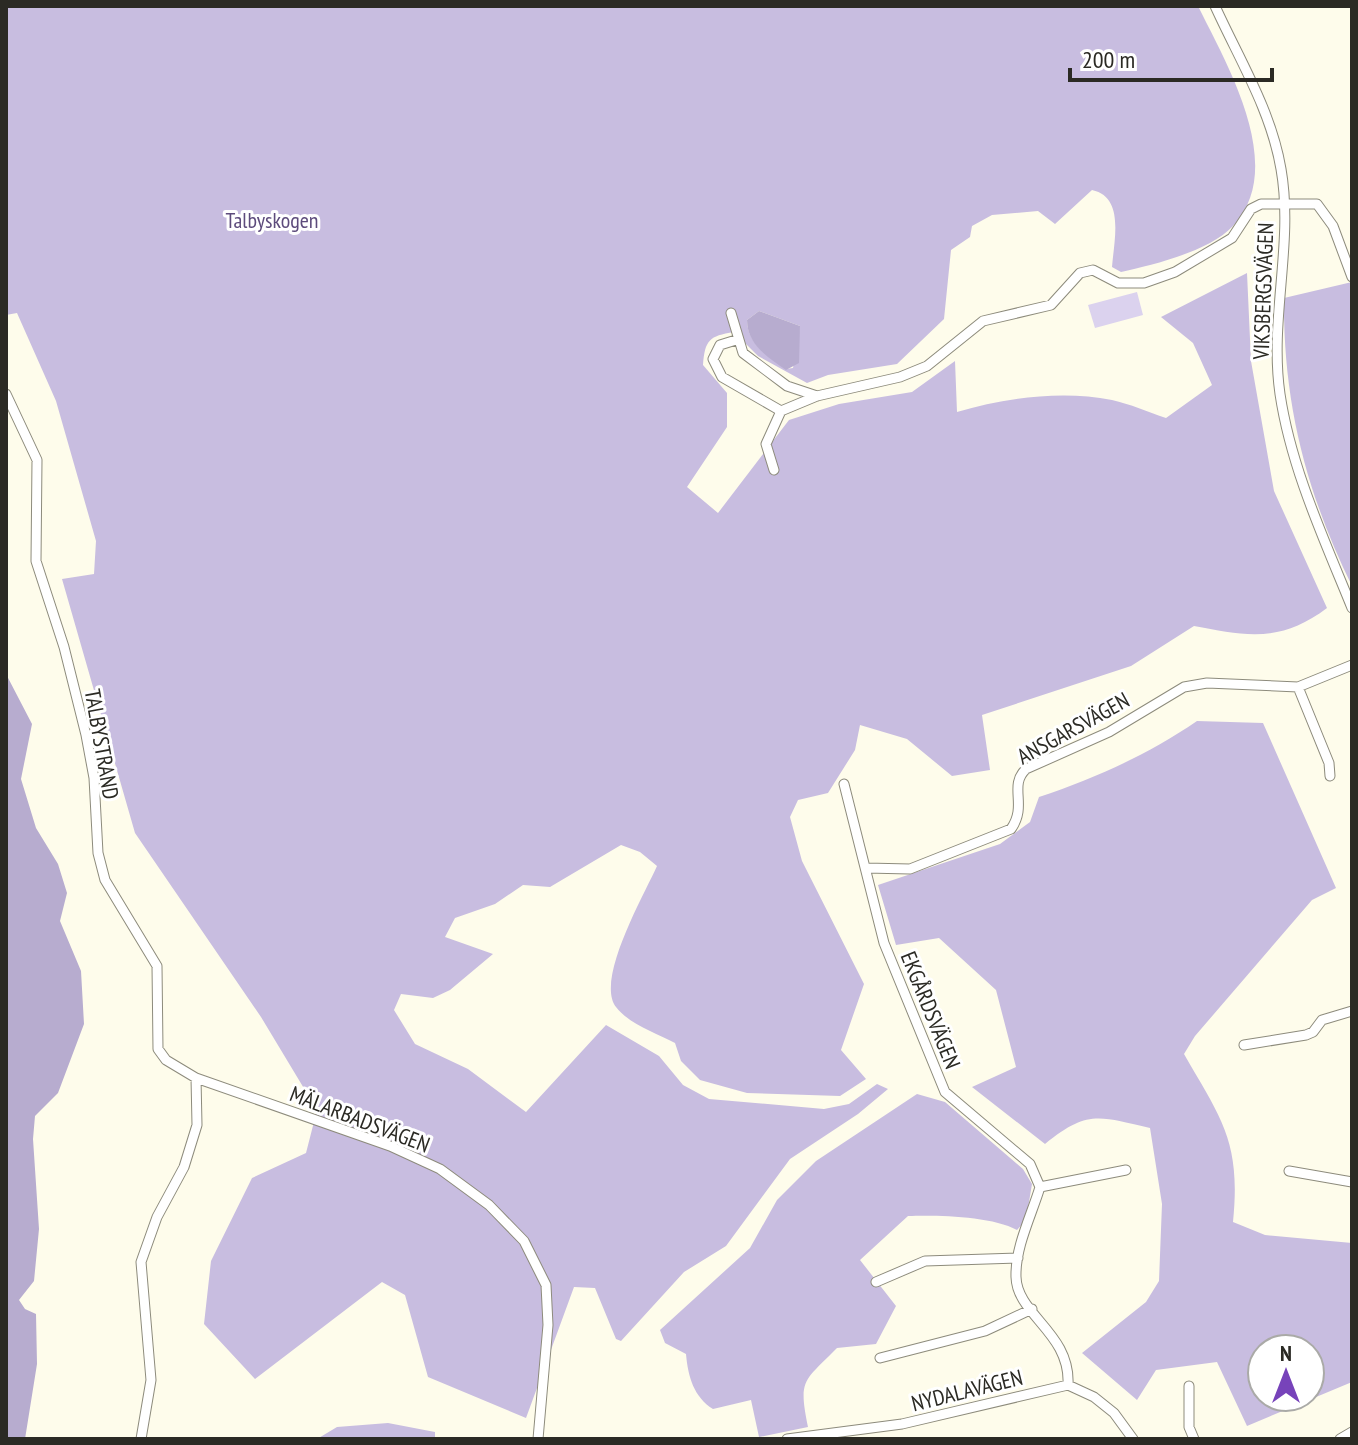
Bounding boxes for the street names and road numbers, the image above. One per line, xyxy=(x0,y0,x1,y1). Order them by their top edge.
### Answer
street label: VIKSBERGSVÄGEN xyxy=(1247,222,1279,361)
street label: ANSGARSVÄGEN xyxy=(1012,686,1134,770)
street label: TALBYSTRAND xyxy=(79,687,125,801)
street label: EKGÅRDSVÄGEN xyxy=(895,947,967,1073)
street label: MÄLARBADSVÄGEN xyxy=(286,1079,434,1159)
street label: NYDALAVÄGEN xyxy=(909,1363,1025,1417)

